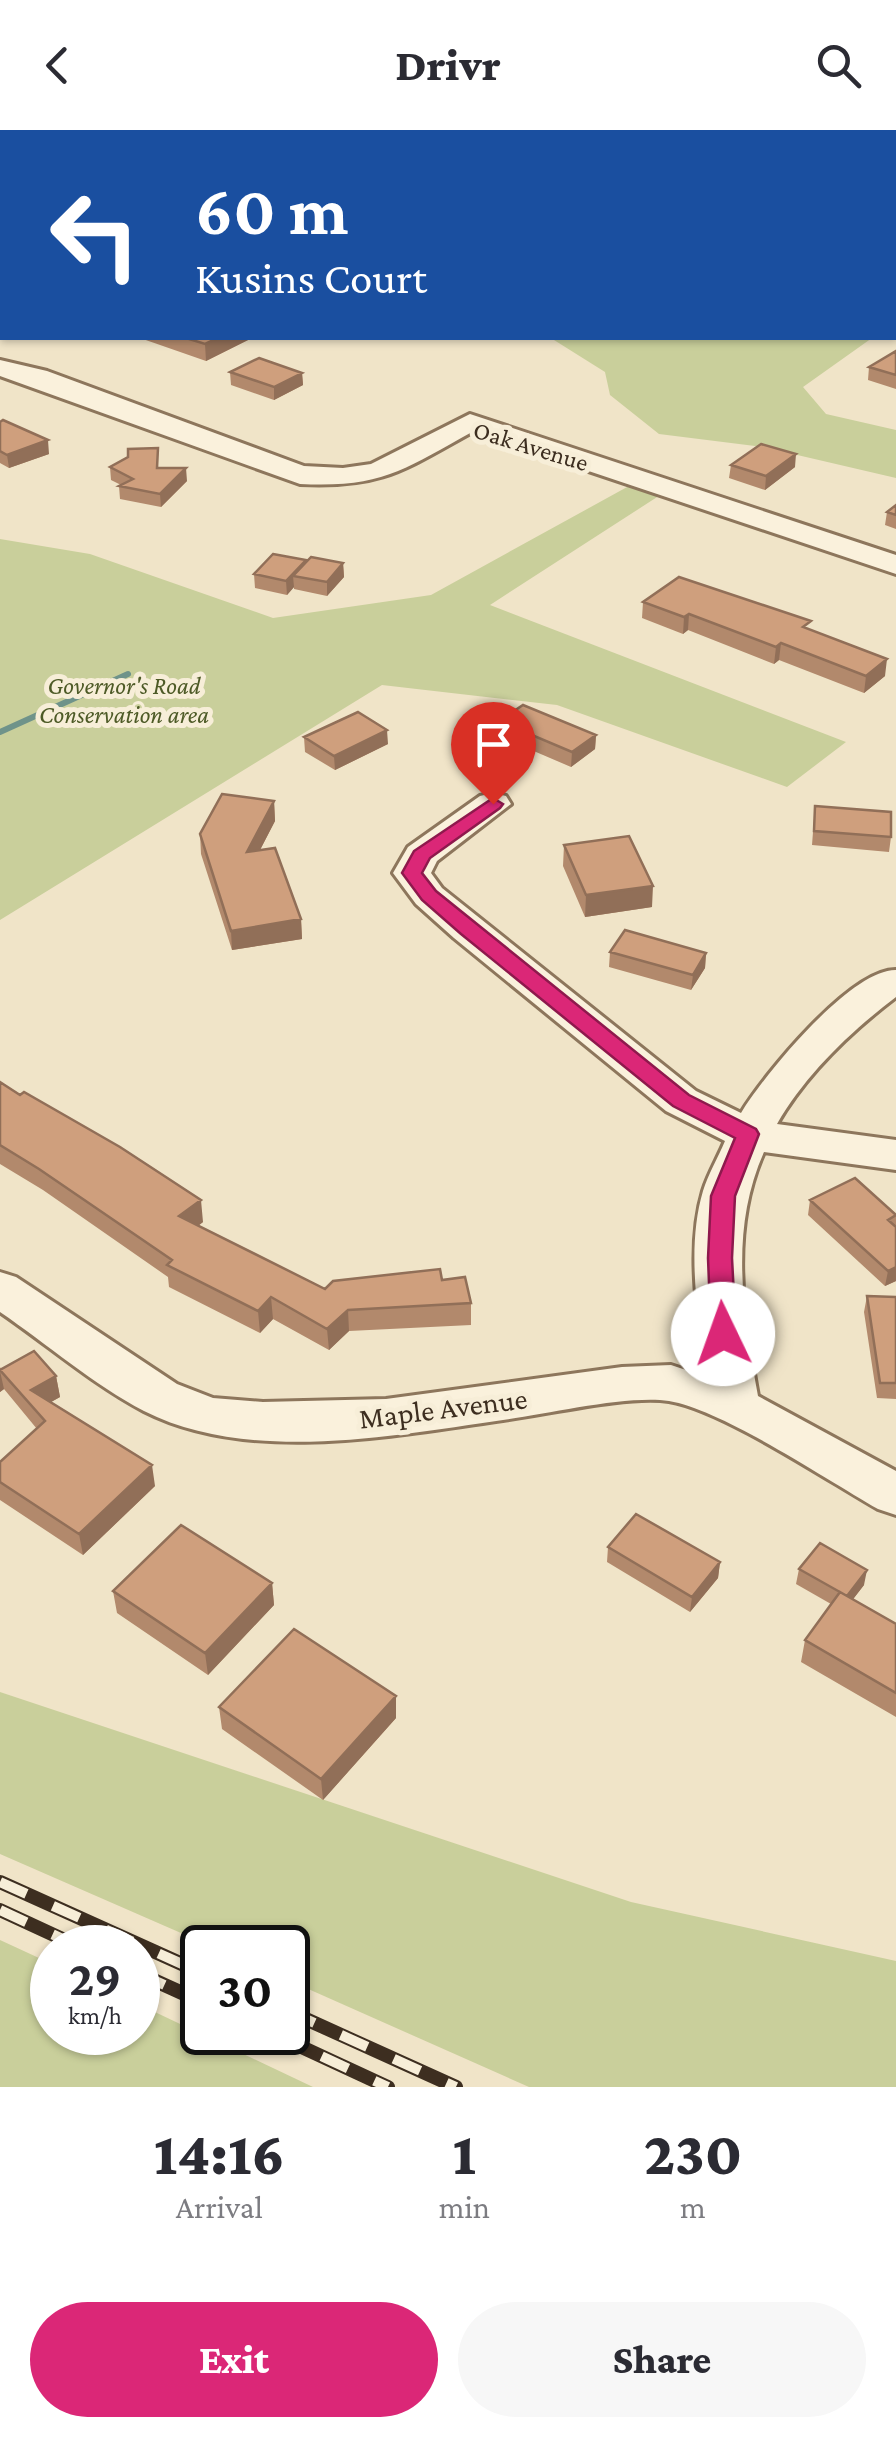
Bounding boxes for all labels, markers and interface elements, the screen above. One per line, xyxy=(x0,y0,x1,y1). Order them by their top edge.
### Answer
icon: back xyxy=(30,38,85,93)
icon: search xyxy=(811,38,866,93)
text: Drivr xyxy=(395,40,501,90)
icon: left xyxy=(30,170,160,300)
text: 60 m xyxy=(195,171,348,249)
text: Kusins Court xyxy=(195,253,427,303)
street label: Oak Avenue xyxy=(470,416,592,476)
park label: Governor's Road Conservation area xyxy=(39,672,209,728)
pin xyxy=(451,702,536,805)
icon: arrive xyxy=(466,717,521,772)
position arrow xyxy=(671,1282,775,1386)
street label: Maple Avenue xyxy=(357,1381,529,1436)
speed limit sign: 30 xyxy=(180,1925,310,2055)
text: 29 xyxy=(69,1950,121,2006)
text: km/h xyxy=(68,2002,122,2029)
text: 14:16 xyxy=(154,2120,285,2187)
text: 1 xyxy=(453,2120,476,2187)
text: 230 xyxy=(644,2120,742,2187)
text: Arrival xyxy=(176,2189,263,2225)
text: min xyxy=(439,2189,490,2225)
text: m xyxy=(680,2189,706,2225)
button: Exit xyxy=(30,2302,438,2417)
button: Share xyxy=(458,2302,866,2417)

